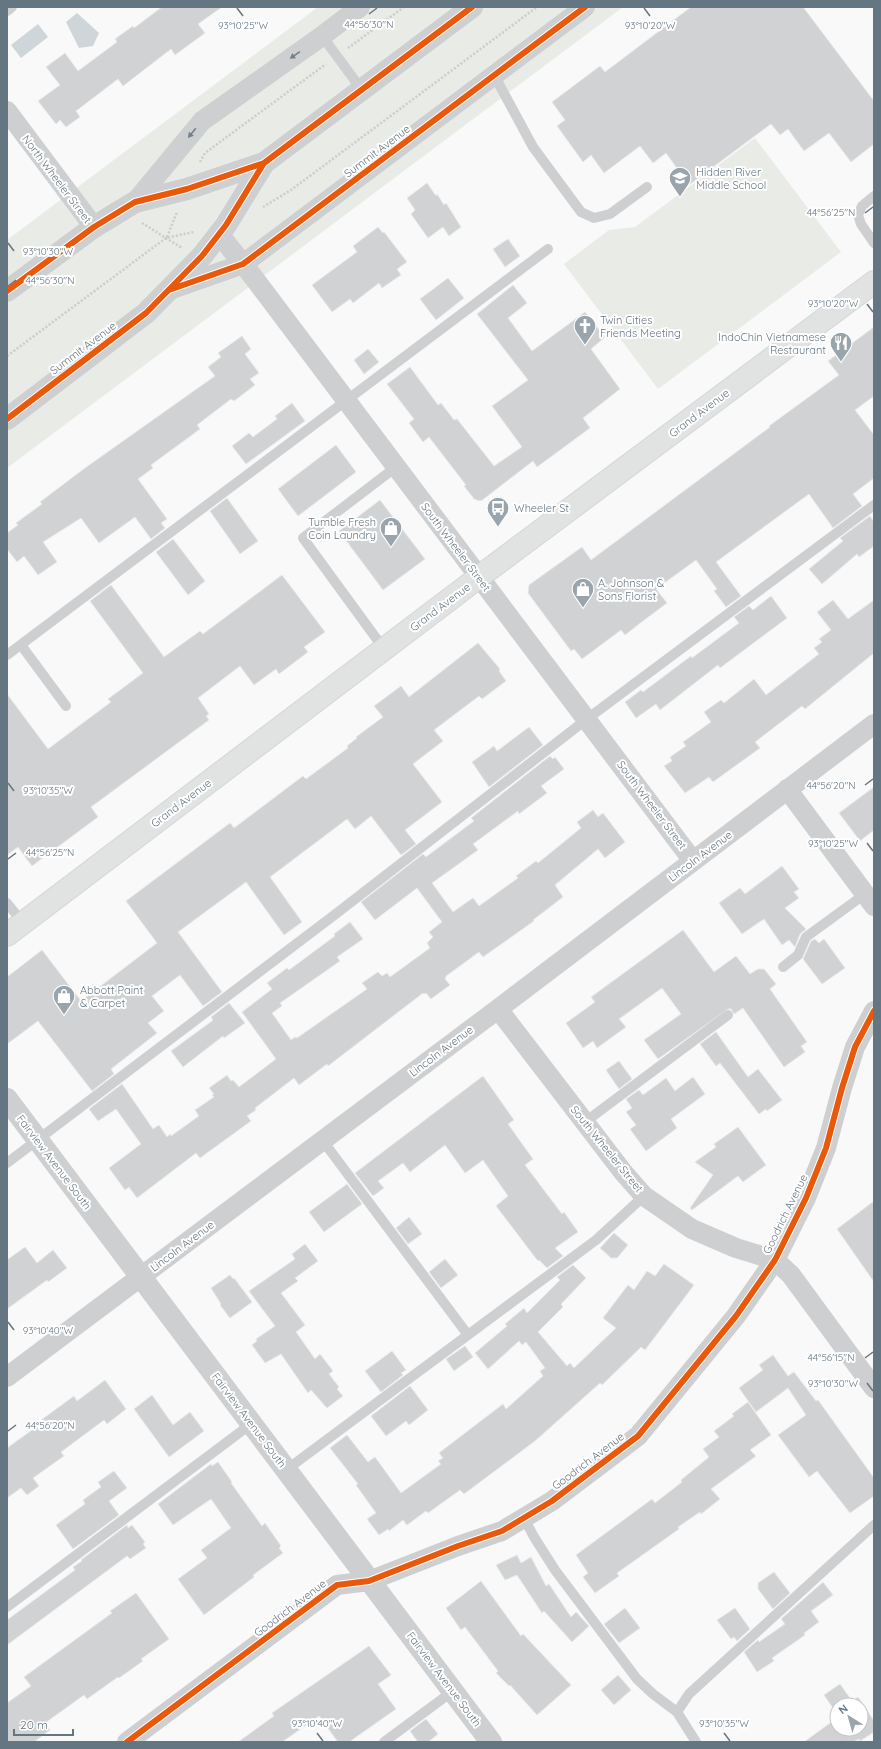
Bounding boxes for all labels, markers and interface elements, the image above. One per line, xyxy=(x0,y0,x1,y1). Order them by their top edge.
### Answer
text: 44°56'30"N xyxy=(345,18,393,31)
text: 93°10'25"W xyxy=(218,19,268,32)
text: 93°10'20"W xyxy=(625,19,676,32)
one-way arrow xyxy=(290,51,300,59)
street label: Summit Avenue xyxy=(341,122,413,180)
one-way arrow xyxy=(187,128,196,139)
street label: North Wheeler Street xyxy=(19,132,95,226)
school or university icon: Hidden River Middle School xyxy=(667,165,693,198)
place label: Hidden River Middle School xyxy=(696,165,766,192)
text: 44°56'25"N xyxy=(807,206,855,219)
text: 93°10'30"W xyxy=(23,245,74,258)
text: 44°56'30"N xyxy=(26,274,74,287)
text: 93°10'20"W xyxy=(808,297,859,310)
church icon: Twin Cities Friends Meeting xyxy=(572,313,598,346)
place label: Twin Cities Friends Meeting xyxy=(600,313,681,340)
street label: Summit Avenue xyxy=(47,319,119,377)
place label: IndoChin Vietnamese Restaurant xyxy=(718,330,826,357)
restaurant icon: IndoChin Vietnamese Restaurant xyxy=(828,330,854,363)
street label: Grand Avenue xyxy=(666,386,732,440)
bus stop icon: Wheeler St xyxy=(485,495,511,528)
street label: South Wheeler Street xyxy=(418,500,494,594)
place label: Wheeler St xyxy=(514,501,569,515)
place label: Tumble Fresh Coin Laundry xyxy=(308,515,376,542)
shop icon: Tumble Fresh Coin Laundry xyxy=(378,515,404,548)
shop icon: A. Johnson & Sons Florist xyxy=(570,576,596,609)
place label: A. Johnson & Sons Florist xyxy=(598,576,665,603)
street label: Grand Avenue xyxy=(407,580,473,634)
street label: South Wheeler Street xyxy=(614,758,690,852)
street label: Grand Avenue xyxy=(148,776,214,830)
text: 44°56'20"N xyxy=(806,779,856,792)
text: 93°10'35"W xyxy=(23,784,73,797)
street label: Lincoln Avenue xyxy=(665,827,735,885)
text: 93°10'25"W xyxy=(808,837,858,850)
text: 44°56'25"N xyxy=(26,846,74,859)
shop icon: Abbott Paint & Carpet xyxy=(51,983,77,1016)
place label: Abbott Paint & Carpet xyxy=(80,983,143,1010)
street label: Lincoln Avenue xyxy=(406,1022,476,1080)
street label: South Wheeler Street xyxy=(568,1103,646,1195)
street label: Fairview Avenue South xyxy=(14,1112,94,1212)
street label: Goodrich Avenue xyxy=(760,1172,810,1256)
street label: Lincoln Avenue xyxy=(147,1217,217,1275)
text: 93°10'40"W xyxy=(23,1324,74,1337)
text: 44°56'15"N xyxy=(808,1351,854,1364)
street label: Fairview Avenue South xyxy=(209,1370,289,1470)
text: 93°10'30"W xyxy=(808,1377,859,1390)
text: 44°56'20"N xyxy=(25,1419,75,1432)
street label: Goodrich Avenue xyxy=(549,1429,627,1493)
street label: Goodrich Avenue xyxy=(251,1576,329,1640)
street label: Fairview Avenue South xyxy=(404,1629,484,1729)
north arrow xyxy=(829,1697,869,1737)
text: N xyxy=(836,1701,850,1717)
scale bar xyxy=(14,1711,73,1737)
text: 20 m xyxy=(20,1717,48,1732)
text: 93°10'40"W xyxy=(292,1717,343,1730)
text: 93°10'35"W xyxy=(699,1717,749,1730)

